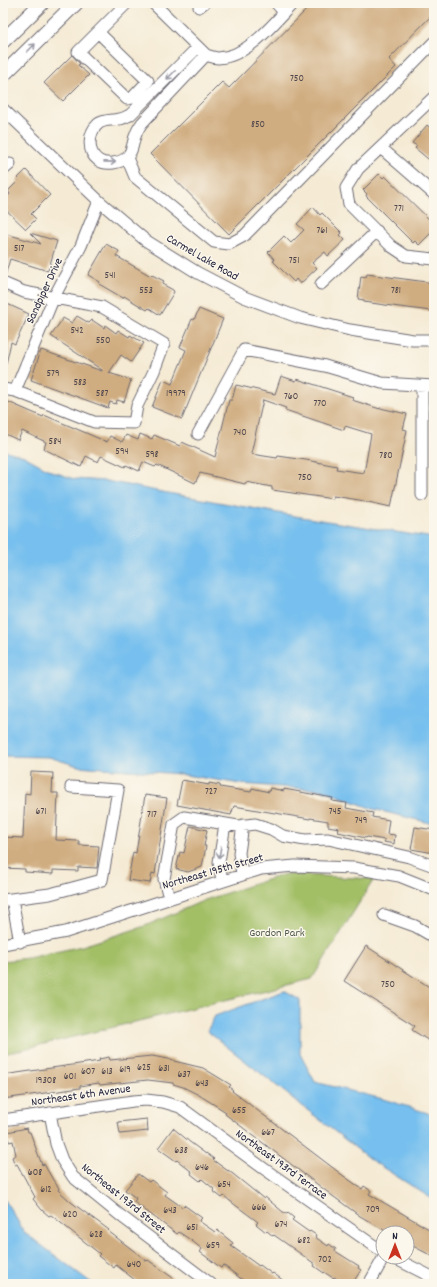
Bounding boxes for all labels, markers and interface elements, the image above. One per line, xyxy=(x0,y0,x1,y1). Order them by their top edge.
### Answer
one-way arrow xyxy=(26,43,36,53)
one-way arrow xyxy=(166,70,176,80)
house number: 750 xyxy=(290,72,304,86)
house number: 850 xyxy=(251,118,265,132)
one-way arrow xyxy=(103,158,116,166)
house number: 771 xyxy=(394,202,404,216)
house number: 761 xyxy=(317,224,327,238)
street label: Carmel Lake Road xyxy=(163,230,241,286)
house number: 517 xyxy=(14,242,24,256)
house number: 751 xyxy=(289,254,299,268)
street label: Sandpiper Drive xyxy=(22,255,68,327)
house number: 541 xyxy=(105,269,115,283)
house number: 553 xyxy=(139,284,153,298)
house number: 781 xyxy=(391,284,401,298)
house number: 542 xyxy=(70,324,84,338)
house number: 550 xyxy=(96,334,110,348)
house number: 579 xyxy=(46,367,60,381)
house number: 583 xyxy=(73,376,87,390)
house number: 587 xyxy=(96,387,108,401)
house number: 19979 xyxy=(166,387,186,401)
house number: 760 xyxy=(284,390,298,404)
house number: 770 xyxy=(313,397,327,411)
house number: 740 xyxy=(233,426,247,440)
house number: 584 xyxy=(49,435,61,449)
house number: 594 xyxy=(115,445,129,459)
house number: 598 xyxy=(145,448,159,462)
house number: 780 xyxy=(379,449,393,463)
house number: 750 xyxy=(298,471,312,485)
house number: 727 xyxy=(205,785,217,799)
house number: 671 xyxy=(36,805,46,819)
house number: 745 xyxy=(329,805,342,819)
house number: 717 xyxy=(147,808,157,822)
house number: 749 xyxy=(355,814,367,828)
one-way arrow xyxy=(216,845,224,858)
street label: Northeast 195th Street xyxy=(161,849,266,895)
park label: Gordon Park xyxy=(249,925,305,942)
house number: 750 xyxy=(381,978,395,992)
house number: 625 xyxy=(137,1061,151,1075)
house number: 631 xyxy=(158,1062,170,1076)
house number: 619 xyxy=(119,1063,131,1077)
house number: 607 xyxy=(81,1065,95,1079)
house number: 613 xyxy=(101,1065,113,1079)
house number: 637 xyxy=(177,1068,191,1082)
house number: 601 xyxy=(64,1070,76,1084)
house number: 19308 xyxy=(36,1074,56,1088)
house number: 643 xyxy=(195,1077,209,1091)
street label: Northeast 6th Avenue xyxy=(30,1081,132,1111)
house number: 655 xyxy=(232,1104,246,1118)
street label: Northeast 193rd Terrace xyxy=(232,1126,330,1204)
house number: 667 xyxy=(261,1126,275,1140)
house number: 638 xyxy=(174,1144,188,1158)
street label: Northeast 193rd Street xyxy=(77,1160,169,1239)
house number: 646 xyxy=(195,1161,209,1175)
house number: 608 xyxy=(28,1166,42,1180)
house number: 654 xyxy=(217,1178,231,1192)
house number: 612 xyxy=(40,1183,52,1197)
house number: 666 xyxy=(252,1201,266,1215)
house number: 709 xyxy=(366,1203,380,1217)
house number: 643 xyxy=(163,1204,177,1218)
house number: 620 xyxy=(63,1208,77,1222)
house number: 674 xyxy=(275,1218,287,1232)
house number: 651 xyxy=(186,1221,198,1235)
north arrow xyxy=(375,1225,415,1265)
house number: 628 xyxy=(89,1228,103,1242)
text: N xyxy=(392,1229,398,1245)
house number: 682 xyxy=(297,1234,311,1248)
house number: 659 xyxy=(206,1239,220,1253)
house number: 702 xyxy=(318,1253,332,1267)
house number: 640 xyxy=(127,1258,141,1272)

